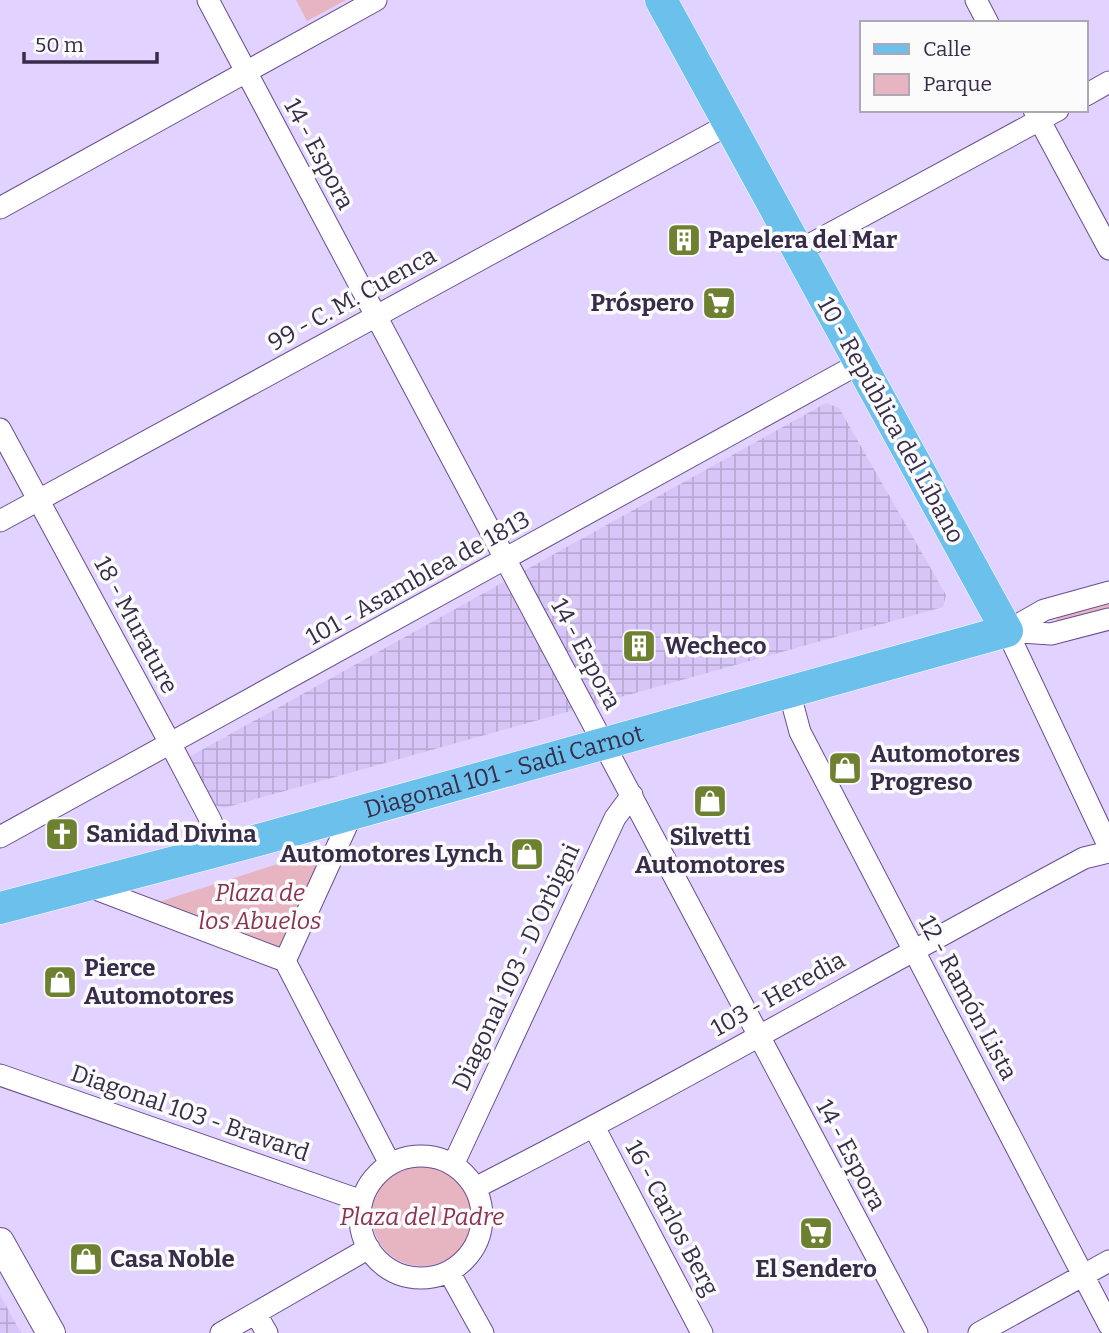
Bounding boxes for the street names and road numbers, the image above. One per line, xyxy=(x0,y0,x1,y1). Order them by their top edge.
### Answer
street label: 14 - Espora xyxy=(278,94,360,214)
street label: 99 - C. M. Cuenca xyxy=(263,241,441,357)
street label: 10 - República del Líbano xyxy=(812,292,970,548)
street label: 101 - Asamblea de 1813 xyxy=(301,505,535,651)
street label: 18 - Murature xyxy=(88,552,184,698)
street label: 14 - Espora xyxy=(545,594,627,714)
street label: Diagonal 101 - Sadi Carnot xyxy=(361,719,647,824)
street label: Diagonal 103 - D'Orbigni xyxy=(446,839,586,1095)
street label: 12 - Ramón Lista xyxy=(913,911,1023,1085)
street label: 103 - Heredia xyxy=(706,946,850,1042)
street label: Diagonal 103 - Bravard xyxy=(67,1059,313,1167)
street label: 14 - Espora xyxy=(810,1095,892,1215)
street label: 16 - Carlos Berg xyxy=(619,1136,725,1300)

